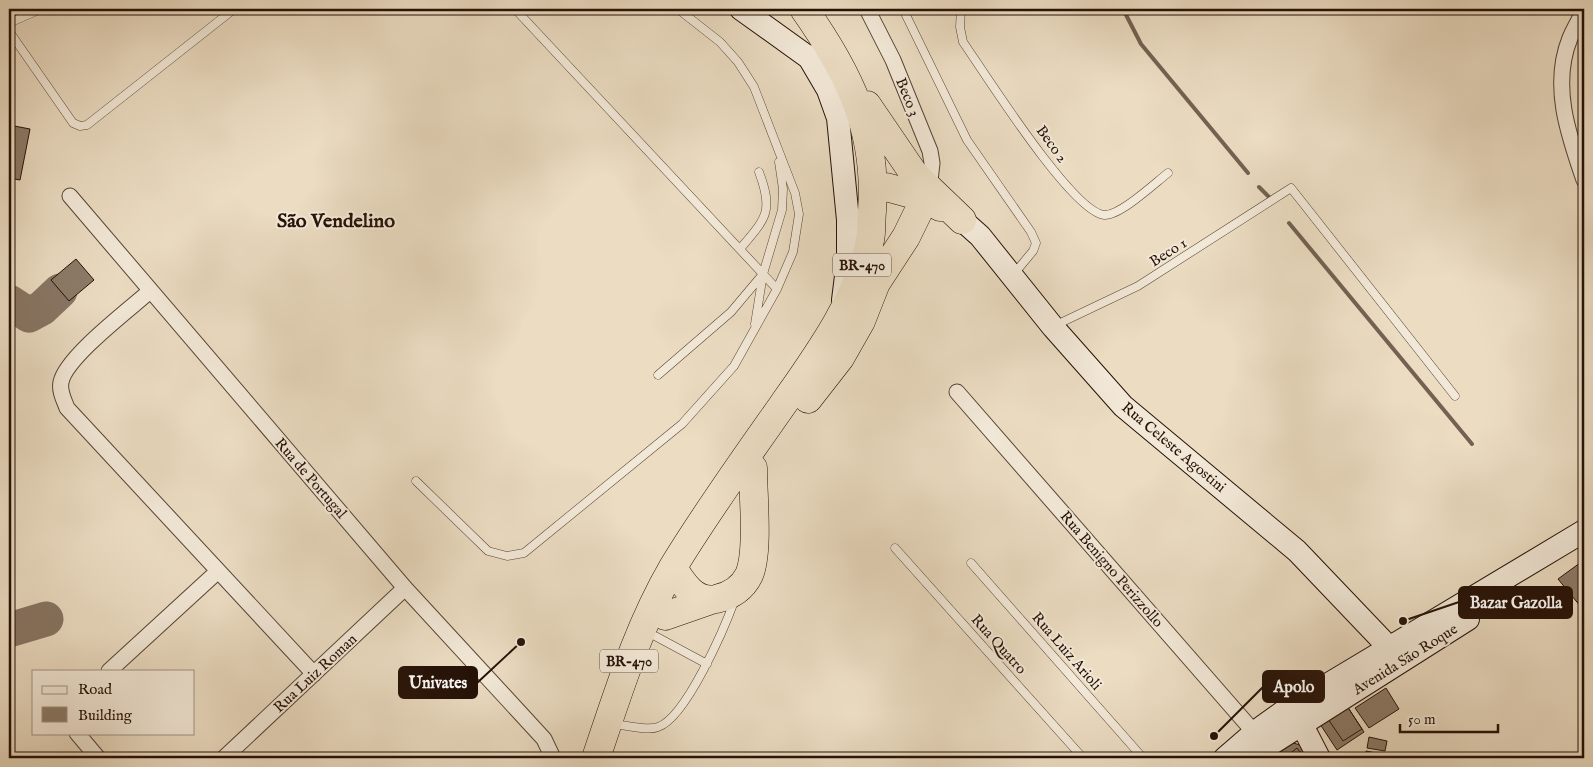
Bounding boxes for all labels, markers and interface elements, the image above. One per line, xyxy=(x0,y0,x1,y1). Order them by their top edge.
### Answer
street label: Beco 3 xyxy=(891,75,924,119)
street label: Beco 2 xyxy=(1032,122,1072,167)
district label: São Vendelino xyxy=(277,209,395,234)
street label: Beco 1 xyxy=(1146,234,1190,271)
road number: BR-470 xyxy=(833,254,891,276)
street label: Rua Celeste Agostini xyxy=(1117,398,1230,497)
street label: Rua de Portugal xyxy=(270,434,351,523)
street label: Rua Benigno Perizzollo xyxy=(1056,507,1167,631)
callout: Bazar Gazolla xyxy=(1459,587,1572,618)
text: Bazar Gazolla xyxy=(1470,594,1563,614)
street label: Rua Luiz Arioli xyxy=(1028,608,1106,694)
street label: Rua Quatro xyxy=(967,610,1031,678)
street label: Avenida São Roque xyxy=(1348,620,1461,700)
street label: Rua Luiz Roman xyxy=(270,630,361,717)
road number: BR-470 xyxy=(600,649,658,672)
callout: Univates xyxy=(399,667,477,698)
legend xyxy=(32,670,195,734)
callout: Apolo xyxy=(1263,671,1324,702)
text: Univates xyxy=(408,674,468,694)
text: Apolo xyxy=(1273,678,1315,698)
text: Road xyxy=(78,680,113,699)
scale bar xyxy=(1400,702,1498,734)
text: Building xyxy=(78,706,133,725)
text: 50 m xyxy=(1408,710,1436,729)

